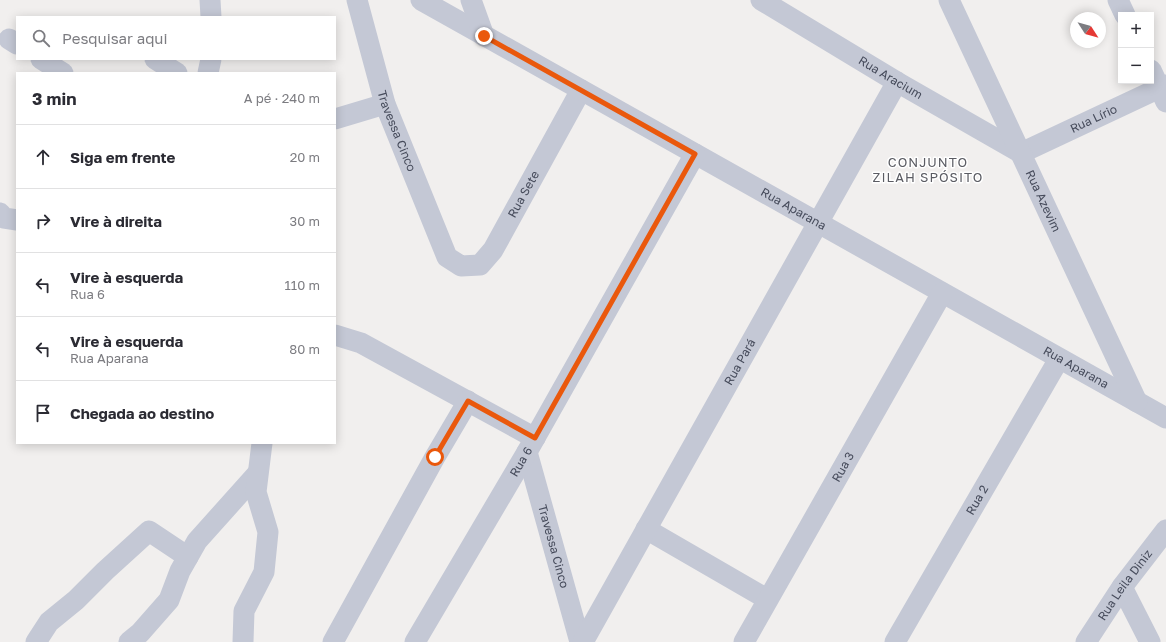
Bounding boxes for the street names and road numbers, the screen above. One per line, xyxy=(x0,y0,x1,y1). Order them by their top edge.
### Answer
street label: Rua Aracium xyxy=(856,53,925,102)
street label: Travessa Cinco xyxy=(375,89,420,174)
street label: Rua Lírio xyxy=(1068,101,1119,136)
street label: Rua Sete xyxy=(504,168,542,220)
street label: Rua Azevim xyxy=(1023,168,1064,234)
street label: Rua Aparana xyxy=(758,184,829,233)
street label: Rua Pará xyxy=(721,336,759,388)
street label: Rua Aparana xyxy=(1041,343,1112,391)
street label: Rua 6 xyxy=(506,444,535,479)
street label: Rua 3 xyxy=(828,449,857,485)
street label: Rua 2 xyxy=(962,482,991,517)
street label: Travessa Cinco xyxy=(535,503,573,590)
street label: Rua Leila Diniz xyxy=(1094,546,1155,623)

